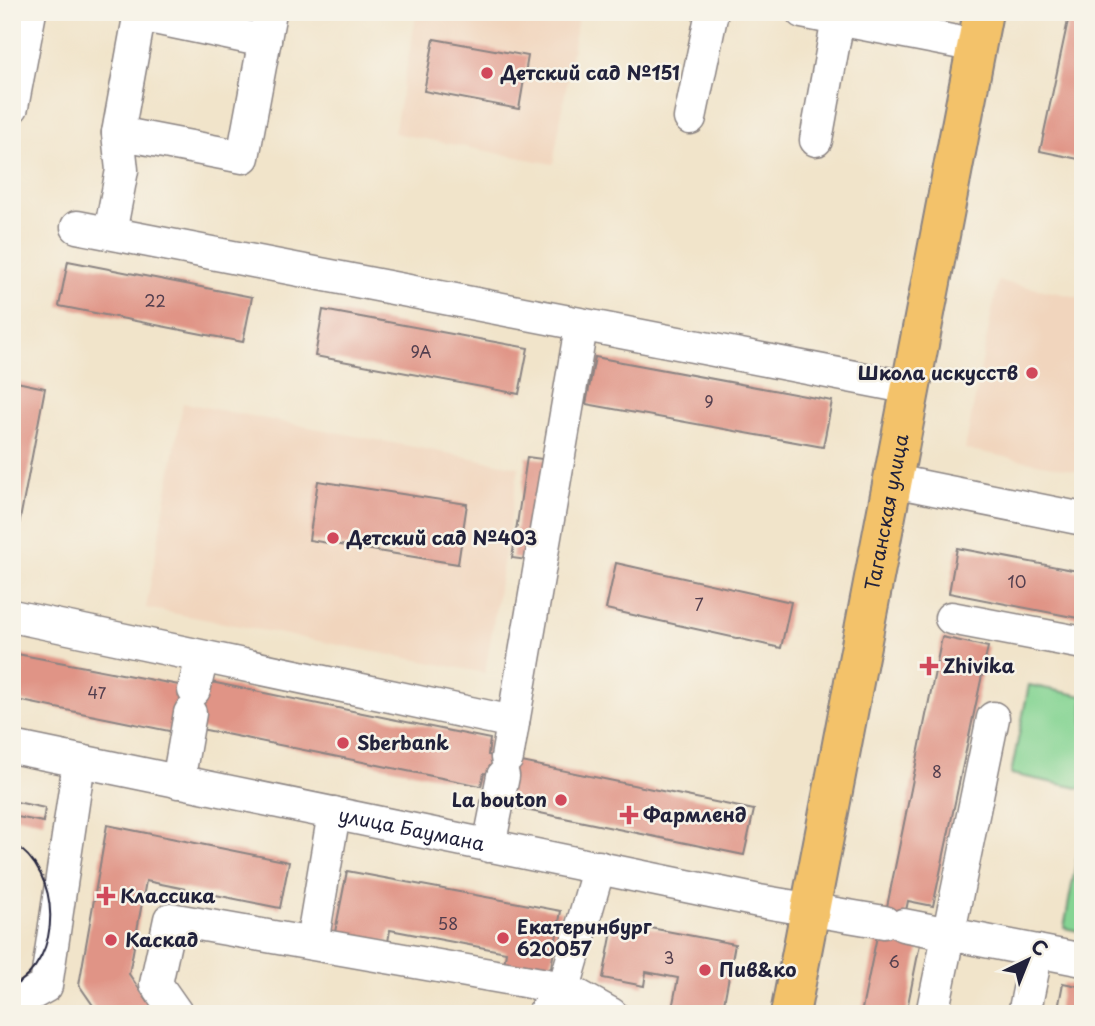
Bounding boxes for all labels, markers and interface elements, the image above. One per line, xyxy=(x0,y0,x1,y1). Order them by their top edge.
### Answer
place label: Детский сад №151 xyxy=(500,58,680,86)
marker: Детский сад №151 xyxy=(479,65,495,81)
house number: 22 xyxy=(144,288,166,312)
house number: 9А xyxy=(410,339,432,363)
place label: Школа искусств xyxy=(858,358,1018,386)
marker: Школа искусств xyxy=(1024,365,1040,381)
house number: 9 xyxy=(704,389,714,413)
street label: Таганская улица xyxy=(857,431,914,593)
place label: Детский сад №403 xyxy=(346,523,537,551)
marker: Детский сад №403 xyxy=(325,530,341,546)
house number: 10 xyxy=(1008,569,1026,593)
house number: 7 xyxy=(694,592,704,616)
place label: Zhivika xyxy=(943,651,1015,679)
marker: Zhivika xyxy=(921,658,937,674)
house number: 47 xyxy=(88,680,107,704)
place label: Sberbank xyxy=(357,728,449,756)
marker: Sberbank xyxy=(335,735,351,751)
house number: 8 xyxy=(932,759,942,783)
place label: La bouton xyxy=(452,785,547,813)
marker: La bouton xyxy=(553,792,569,808)
street label: улица Баумана xyxy=(336,800,487,857)
place label: Фармленд xyxy=(643,800,746,828)
marker: Фармленд xyxy=(621,807,637,823)
place label: Классика xyxy=(120,881,216,909)
marker: Классика xyxy=(98,888,114,904)
house number: 58 xyxy=(438,911,458,935)
place label: Екатеринбург 620057 xyxy=(517,912,653,962)
place label: Каскад xyxy=(125,925,198,953)
north arrow xyxy=(993,925,1064,995)
marker: Екатеринбург 620057 xyxy=(495,930,511,946)
marker: Каскад xyxy=(103,932,119,948)
text: С xyxy=(1025,932,1055,962)
house number: 3 xyxy=(664,945,674,969)
house number: 6 xyxy=(888,949,900,973)
place label: Пив&ко xyxy=(719,955,796,983)
marker: Пив&ко xyxy=(697,962,713,978)

